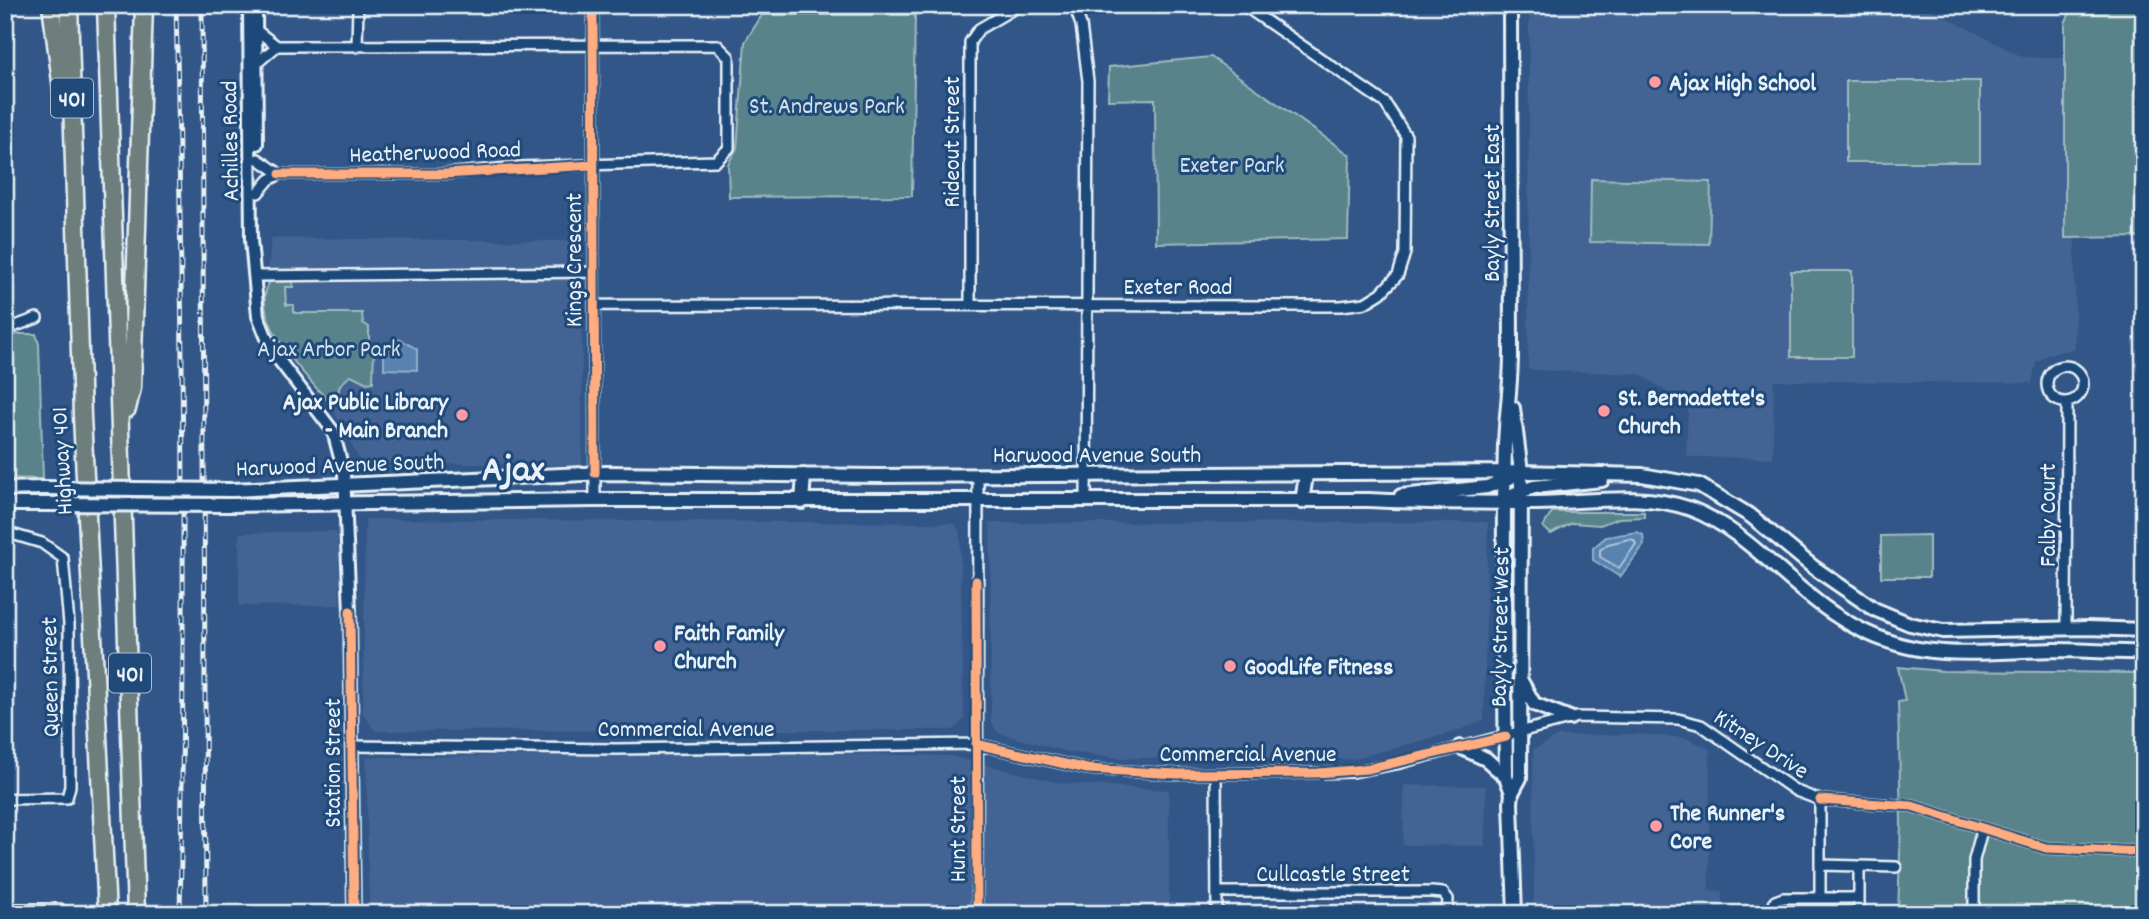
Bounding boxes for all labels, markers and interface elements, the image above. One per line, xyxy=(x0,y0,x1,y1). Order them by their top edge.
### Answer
place label: Ajax High School xyxy=(1669,68,1816,102)
marker: Ajax High School xyxy=(1647,74,1663,90)
street label: Rideout Street xyxy=(937,76,971,208)
road number: 401 xyxy=(51,78,93,118)
street label: Achilles Road xyxy=(214,80,250,202)
park label: St. Andrews Park xyxy=(749,91,905,125)
street label: Bayly Street East xyxy=(1477,124,1511,282)
street label: Heatherwood Road xyxy=(349,134,522,174)
park label: Exeter Park xyxy=(1179,150,1285,184)
street label: Kings Crescent xyxy=(559,193,593,327)
street label: Exeter Road xyxy=(1123,272,1233,306)
park label: Ajax Arbor Park xyxy=(257,334,401,368)
place label: St. Bernadette's Church xyxy=(1618,383,1765,445)
place label: Ajax Public Library - Main Branch xyxy=(283,387,449,449)
marker: St. Bernadette's Church xyxy=(1596,403,1612,419)
street label: Highway 401 xyxy=(44,406,84,516)
marker: Ajax Public Library - Main Branch xyxy=(454,407,470,423)
street label: Harwood Avenue South xyxy=(993,440,1201,474)
district label: Ajax xyxy=(482,445,545,500)
street label: Harwood Avenue South xyxy=(235,446,445,488)
street label: Falby Court xyxy=(2033,463,2067,567)
street label: Bayly Street West xyxy=(1484,546,1520,708)
street label: Queen Street xyxy=(34,616,70,737)
place label: Faith Family Church xyxy=(674,618,785,680)
marker: Faith Family Church xyxy=(652,638,668,654)
place label: GoodLife Fitness xyxy=(1244,652,1393,686)
road number: 401 xyxy=(109,653,151,692)
marker: GoodLife Fitness xyxy=(1222,658,1238,674)
street label: Station Street xyxy=(318,698,352,828)
street label: Kitney Drive xyxy=(1706,702,1815,789)
street label: Commercial Avenue xyxy=(597,714,775,748)
street label: Commercial Avenue xyxy=(1159,739,1337,773)
street label: Hunt Street xyxy=(943,776,977,882)
place label: The Runner's Core xyxy=(1670,798,1785,860)
marker: The Runner's Core xyxy=(1648,818,1664,834)
street label: Cullcastle Street xyxy=(1256,859,1410,893)

